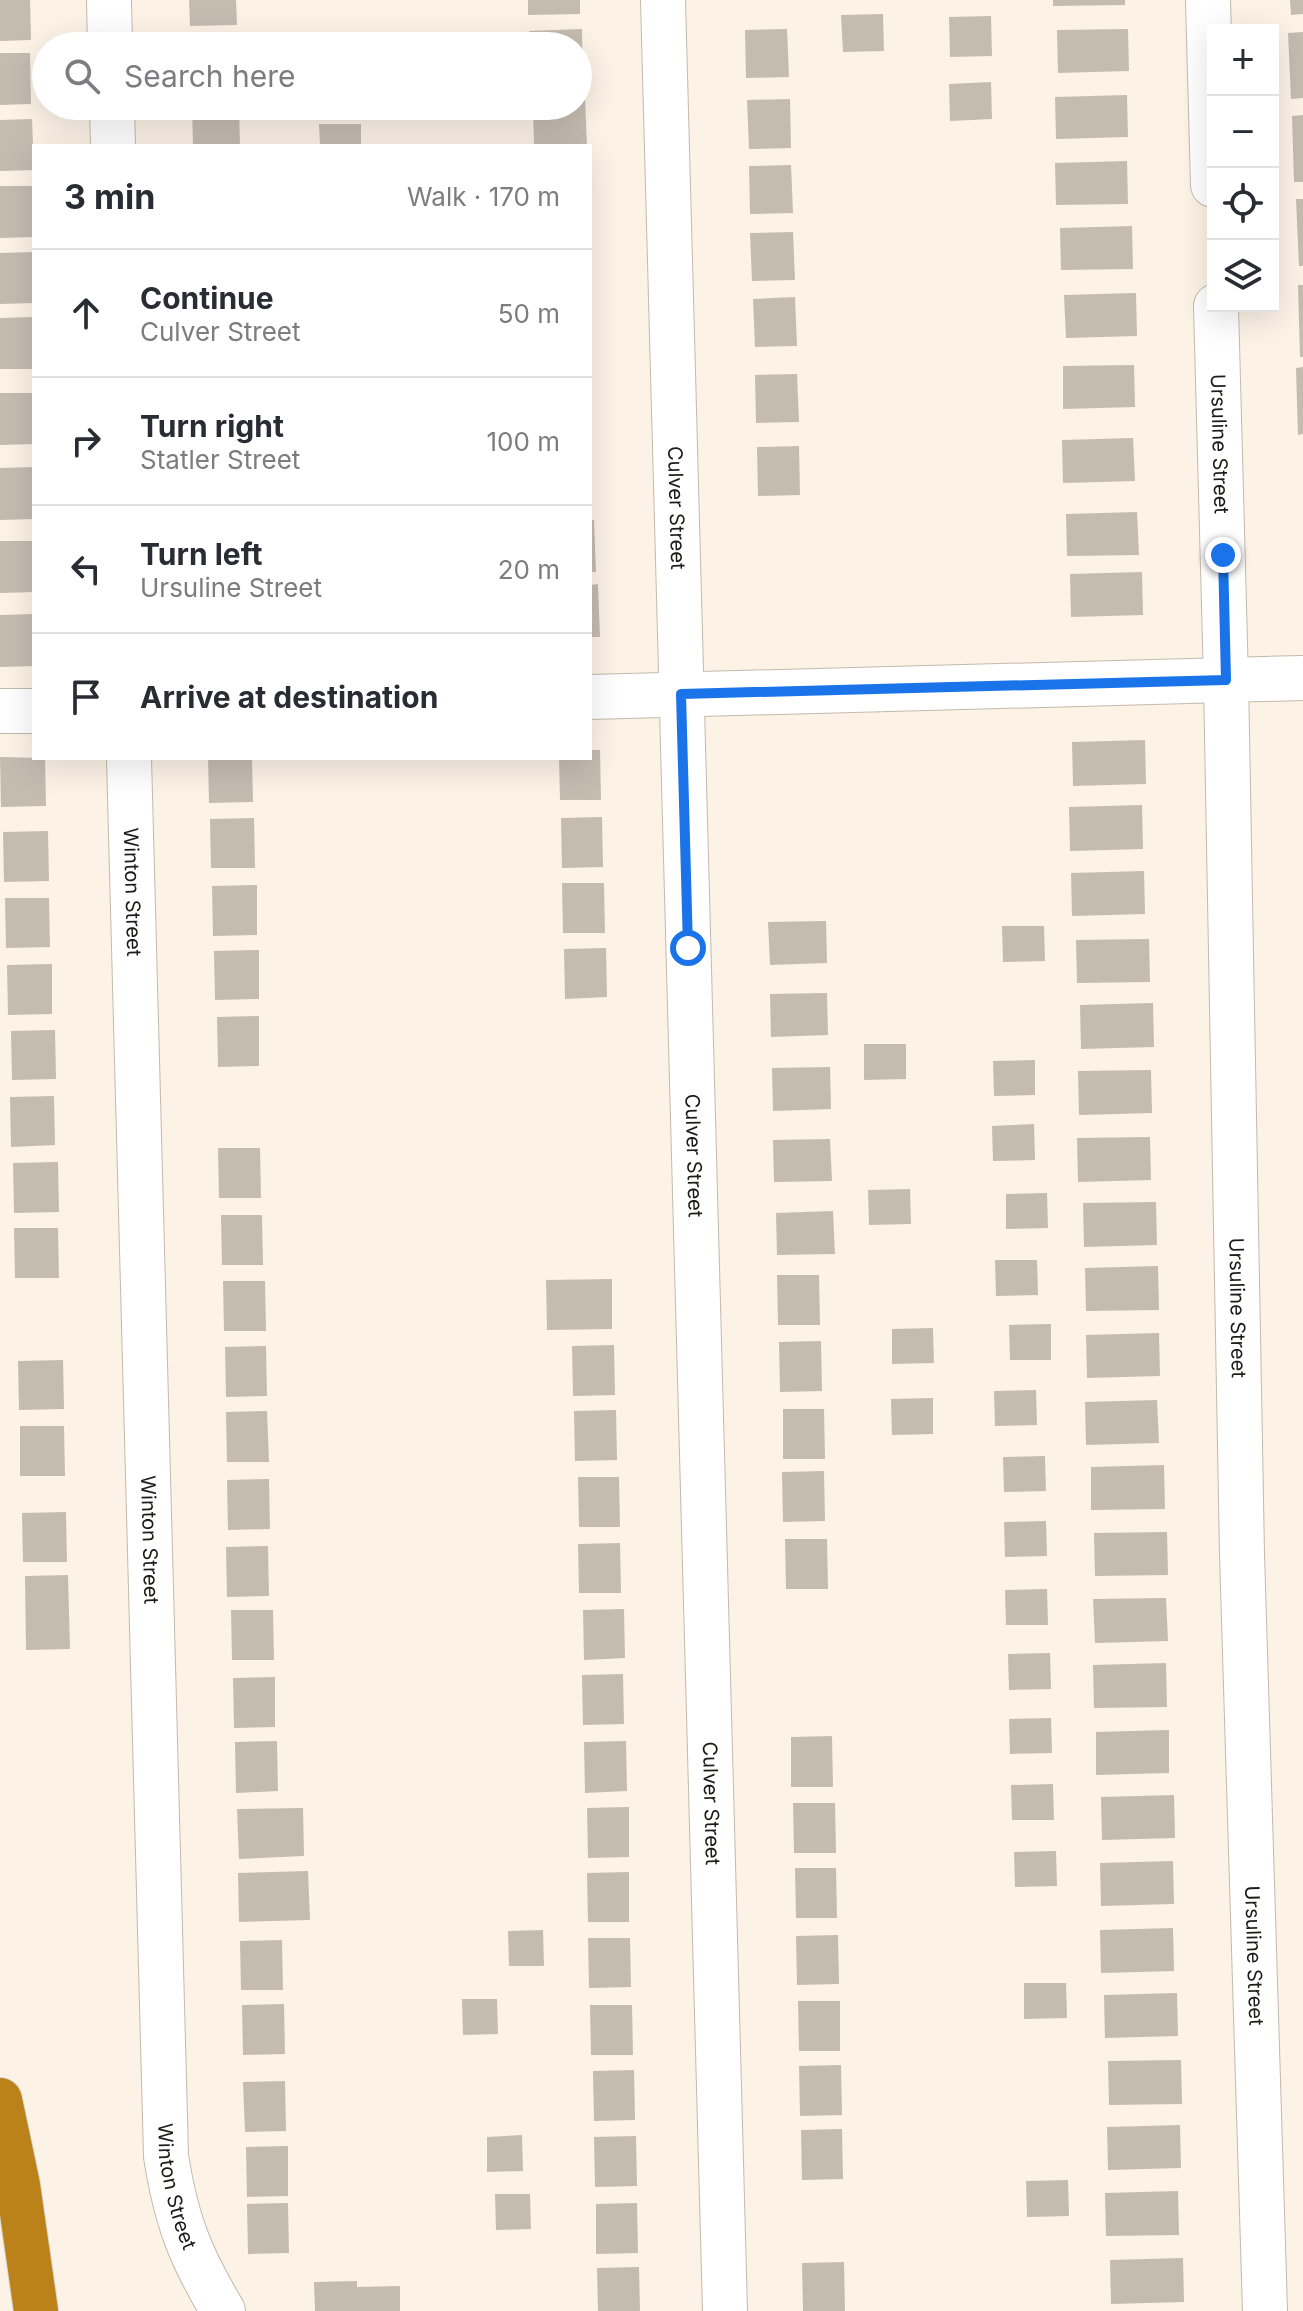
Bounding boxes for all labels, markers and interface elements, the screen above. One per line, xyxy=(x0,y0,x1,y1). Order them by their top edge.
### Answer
map controls xyxy=(1207,24,1279,312)
button: + xyxy=(1207,24,1279,96)
search box xyxy=(32,32,592,120)
icon: search xyxy=(60,54,104,98)
text: Search here xyxy=(124,58,296,94)
button: − xyxy=(1207,96,1279,168)
button: locate xyxy=(1207,168,1279,240)
text: 3 min xyxy=(64,176,155,217)
text: Walk · 170 m xyxy=(407,181,560,212)
button: layers xyxy=(1207,240,1279,312)
text: Continue xyxy=(140,280,274,316)
icon: ahead xyxy=(64,291,108,335)
text: 50 m xyxy=(498,298,560,329)
text: Culver Street xyxy=(140,316,301,347)
street label: Ursuline Street xyxy=(1206,374,1234,515)
text: Turn right xyxy=(140,408,284,444)
icon: right xyxy=(64,419,108,463)
text: 100 m xyxy=(487,426,560,457)
text: Statler Street xyxy=(140,444,300,475)
street label: Culver Street xyxy=(663,446,690,570)
text: Turn left xyxy=(140,536,262,572)
route end xyxy=(1205,537,1241,573)
icon: left xyxy=(64,547,108,591)
text: 20 m xyxy=(498,554,560,585)
text: Ursuline Street xyxy=(140,572,322,603)
icon: arrive xyxy=(64,675,108,719)
text: Arrive at destination xyxy=(140,679,438,715)
street label: Winton Street xyxy=(119,827,146,957)
route start xyxy=(670,930,706,966)
street label: Culver Street xyxy=(680,1094,708,1218)
street label: Ursuline Street xyxy=(1224,1237,1251,1378)
street label: Winton Street xyxy=(136,1475,163,1605)
street label: Culver Street xyxy=(698,1741,725,1866)
street label: Ursuline Street xyxy=(1240,1885,1268,2026)
street label: Winton Street xyxy=(153,2123,202,2253)

